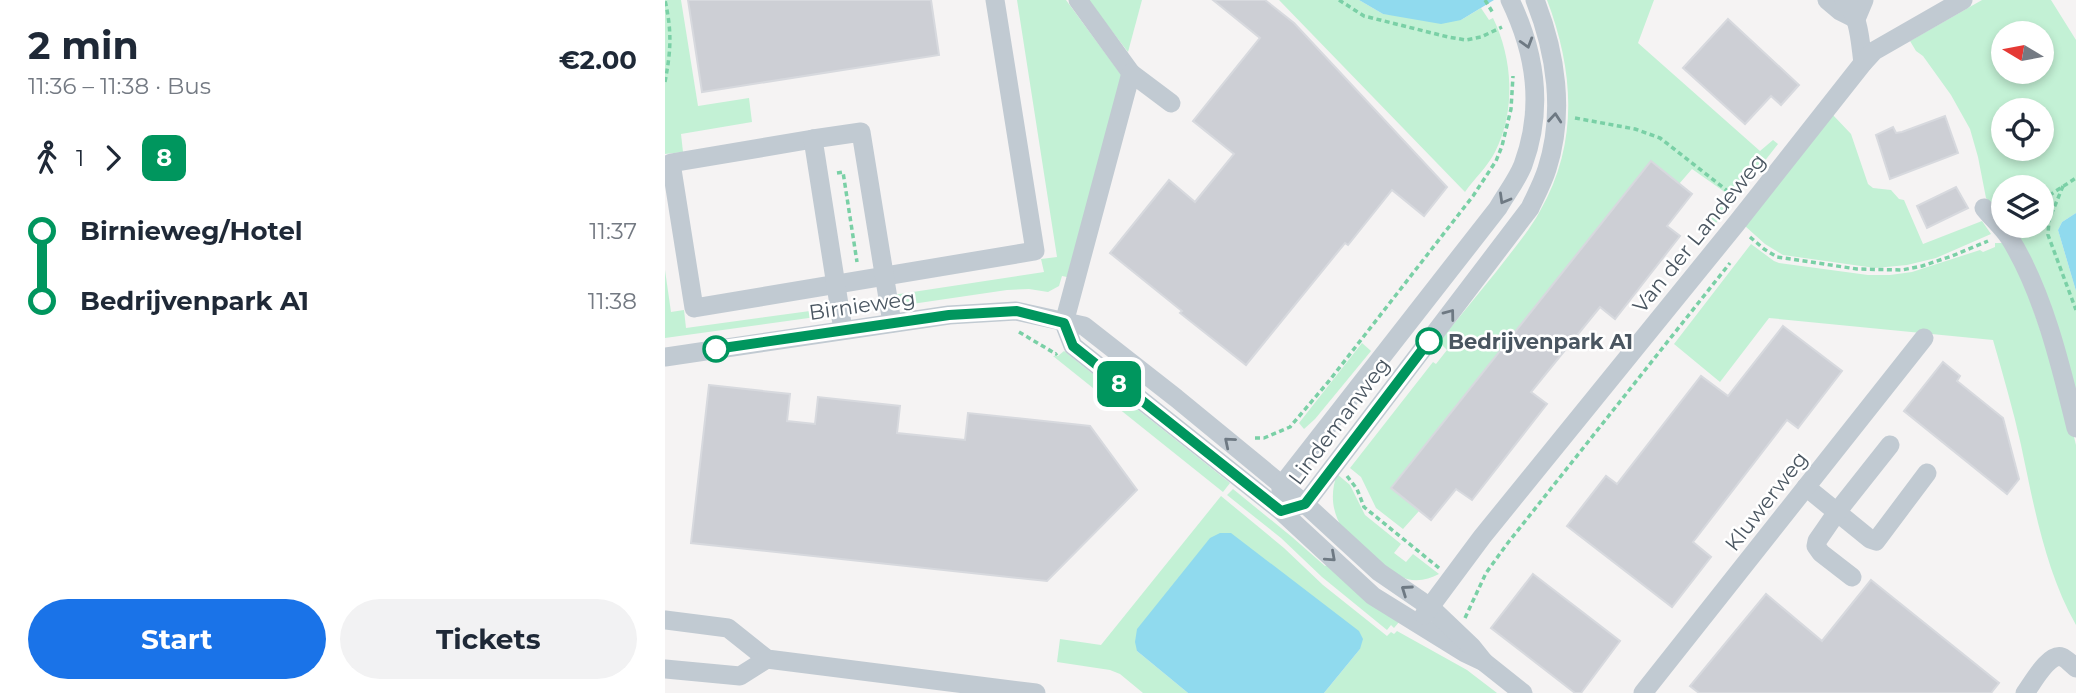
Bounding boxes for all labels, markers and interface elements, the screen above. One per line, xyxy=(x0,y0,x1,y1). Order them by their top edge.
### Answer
north arrow xyxy=(1991,21,2055,84)
map controls xyxy=(1991,21,2054,238)
text: 2 min xyxy=(28,22,139,69)
one-way arrow xyxy=(1519,36,1534,48)
text: €2.00 xyxy=(559,44,637,76)
text: 11:36 – 11:38 · Bus xyxy=(28,72,211,100)
button: locate xyxy=(1991,98,2054,161)
one-way arrow xyxy=(1547,112,1562,123)
icon: walk xyxy=(28,139,66,177)
icon: forward xyxy=(94,139,132,177)
text: 8 xyxy=(156,143,172,172)
text: 1 xyxy=(76,144,84,172)
street label: Van der Landeweg xyxy=(1627,148,1771,318)
button: layers xyxy=(1991,175,2054,238)
one-way arrow xyxy=(1499,191,1512,204)
text: Birnieweg/Hotel xyxy=(80,215,303,247)
text: 11:37 xyxy=(589,217,637,245)
text: Bedrijvenpark A1 xyxy=(80,285,309,317)
street label: Birnieweg xyxy=(807,285,917,325)
text: 11:38 xyxy=(588,287,637,315)
one-way arrow xyxy=(1441,309,1454,322)
marker: Bedrijvenpark A1 xyxy=(1416,328,1442,354)
place label: Bedrijvenpark A1 xyxy=(1448,329,1633,354)
unlabelled marker xyxy=(703,336,729,362)
street label: Lindemanweg xyxy=(1283,352,1395,490)
line badge: 8 xyxy=(1096,361,1142,407)
text: 8 xyxy=(1111,369,1127,398)
one-way arrow xyxy=(1224,438,1237,450)
street label: Kluwerweg xyxy=(1719,446,1813,556)
one-way arrow xyxy=(1323,549,1336,561)
one-way arrow xyxy=(1401,586,1414,598)
button: Start xyxy=(28,599,326,679)
button: Tickets xyxy=(340,599,637,679)

